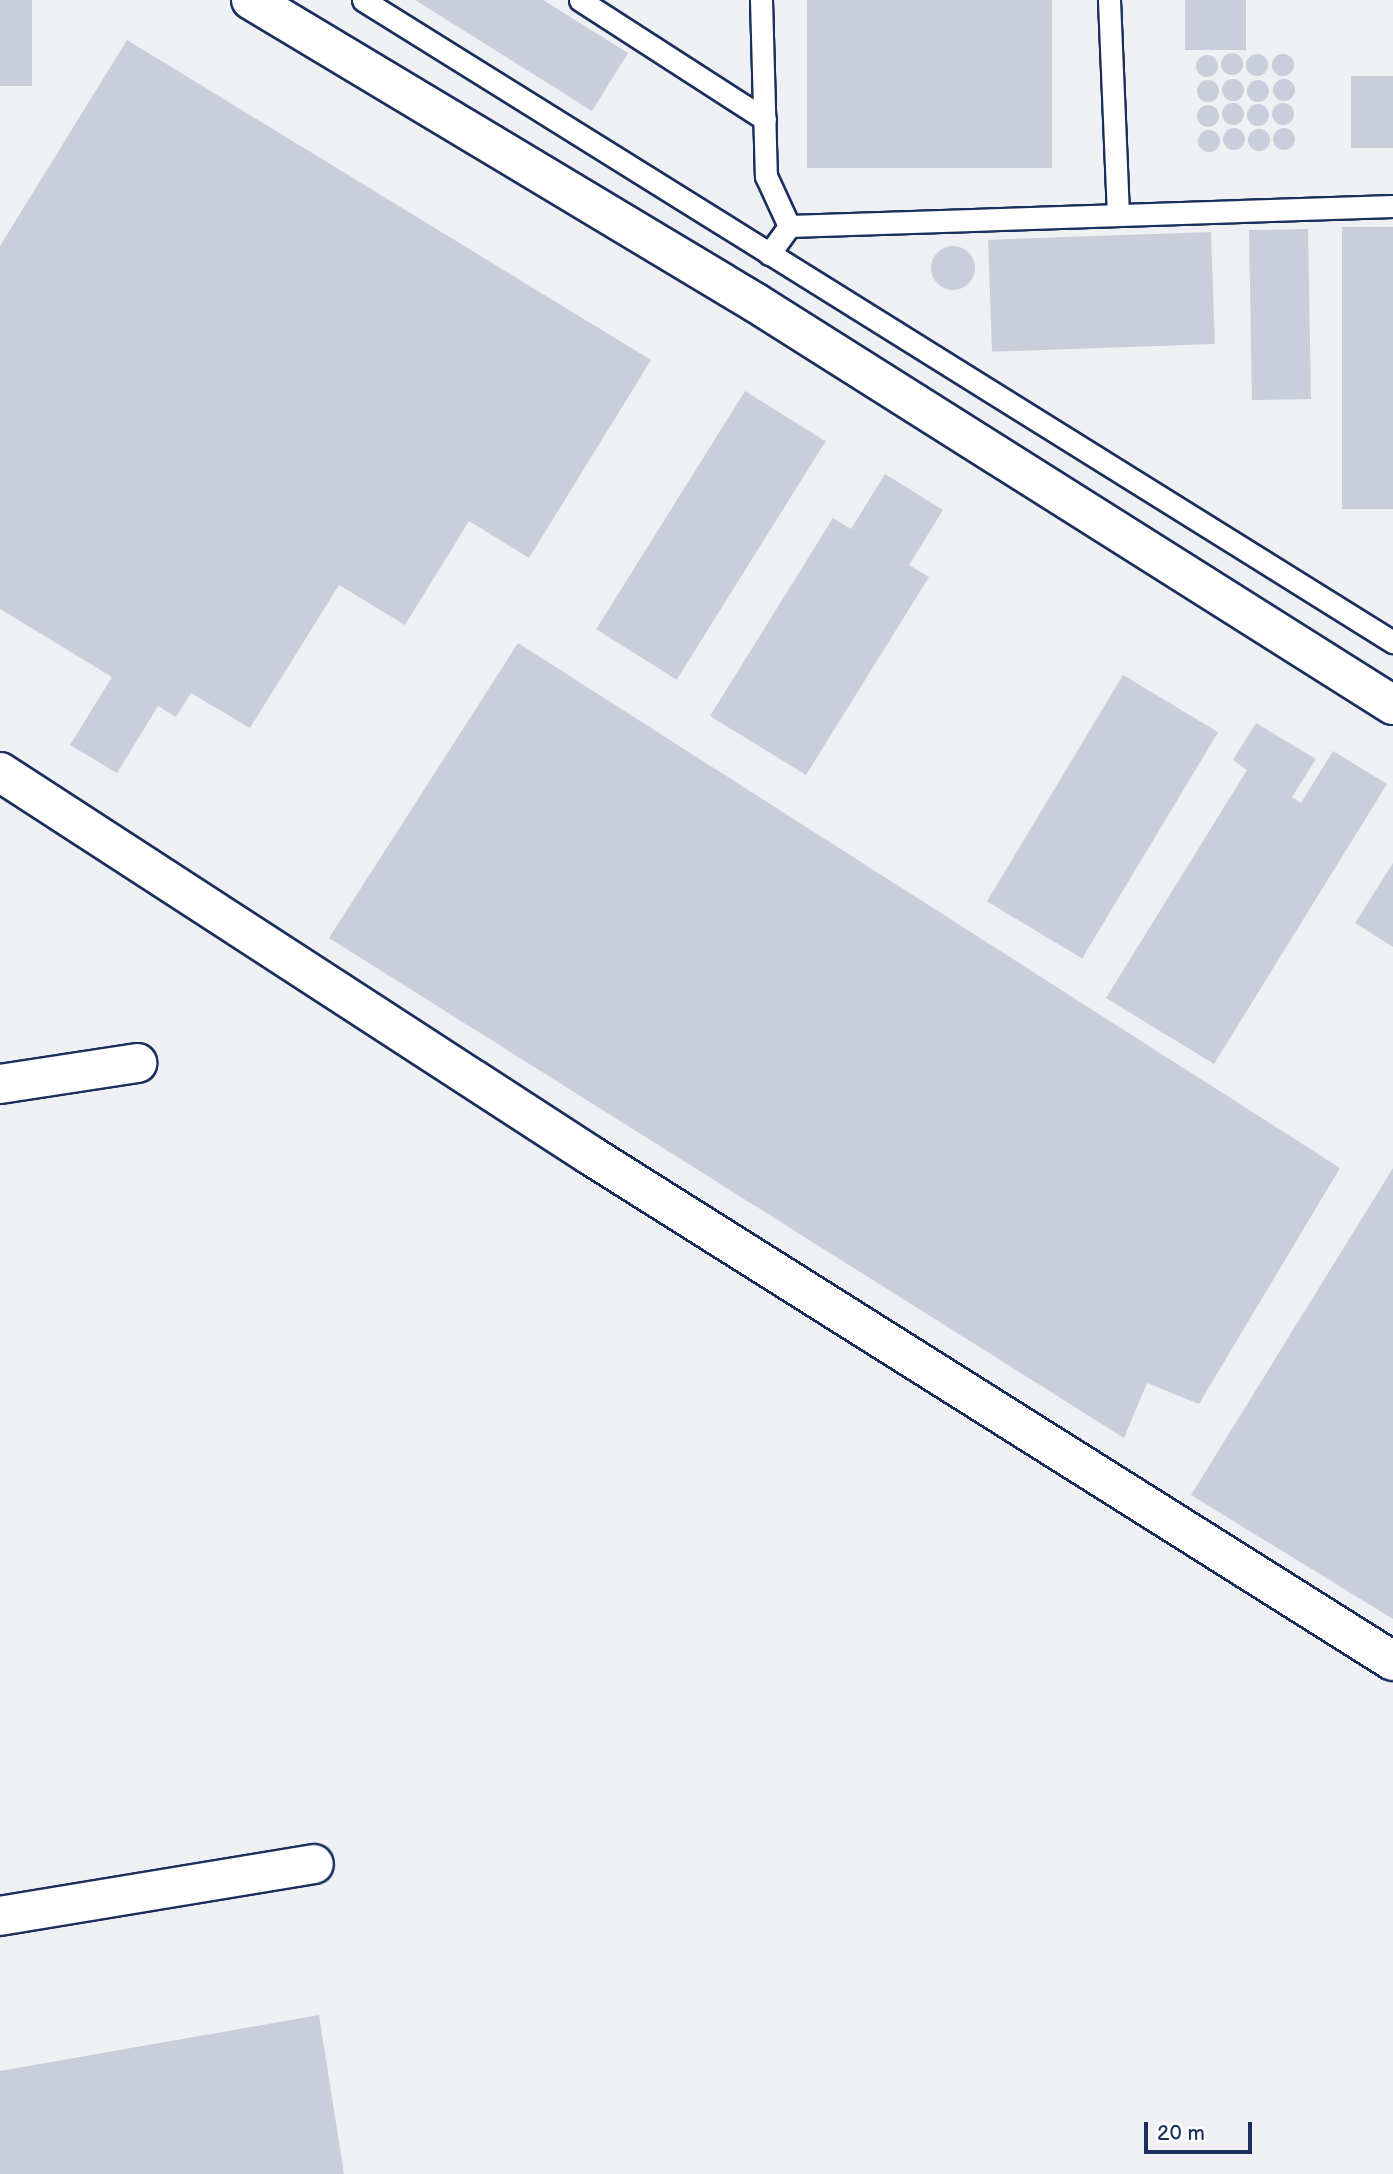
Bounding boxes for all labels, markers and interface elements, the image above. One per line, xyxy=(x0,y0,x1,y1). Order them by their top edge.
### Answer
scale bar xyxy=(1148,2108,1256,2152)
text: 20 m xyxy=(1157,2121,1205,2146)

